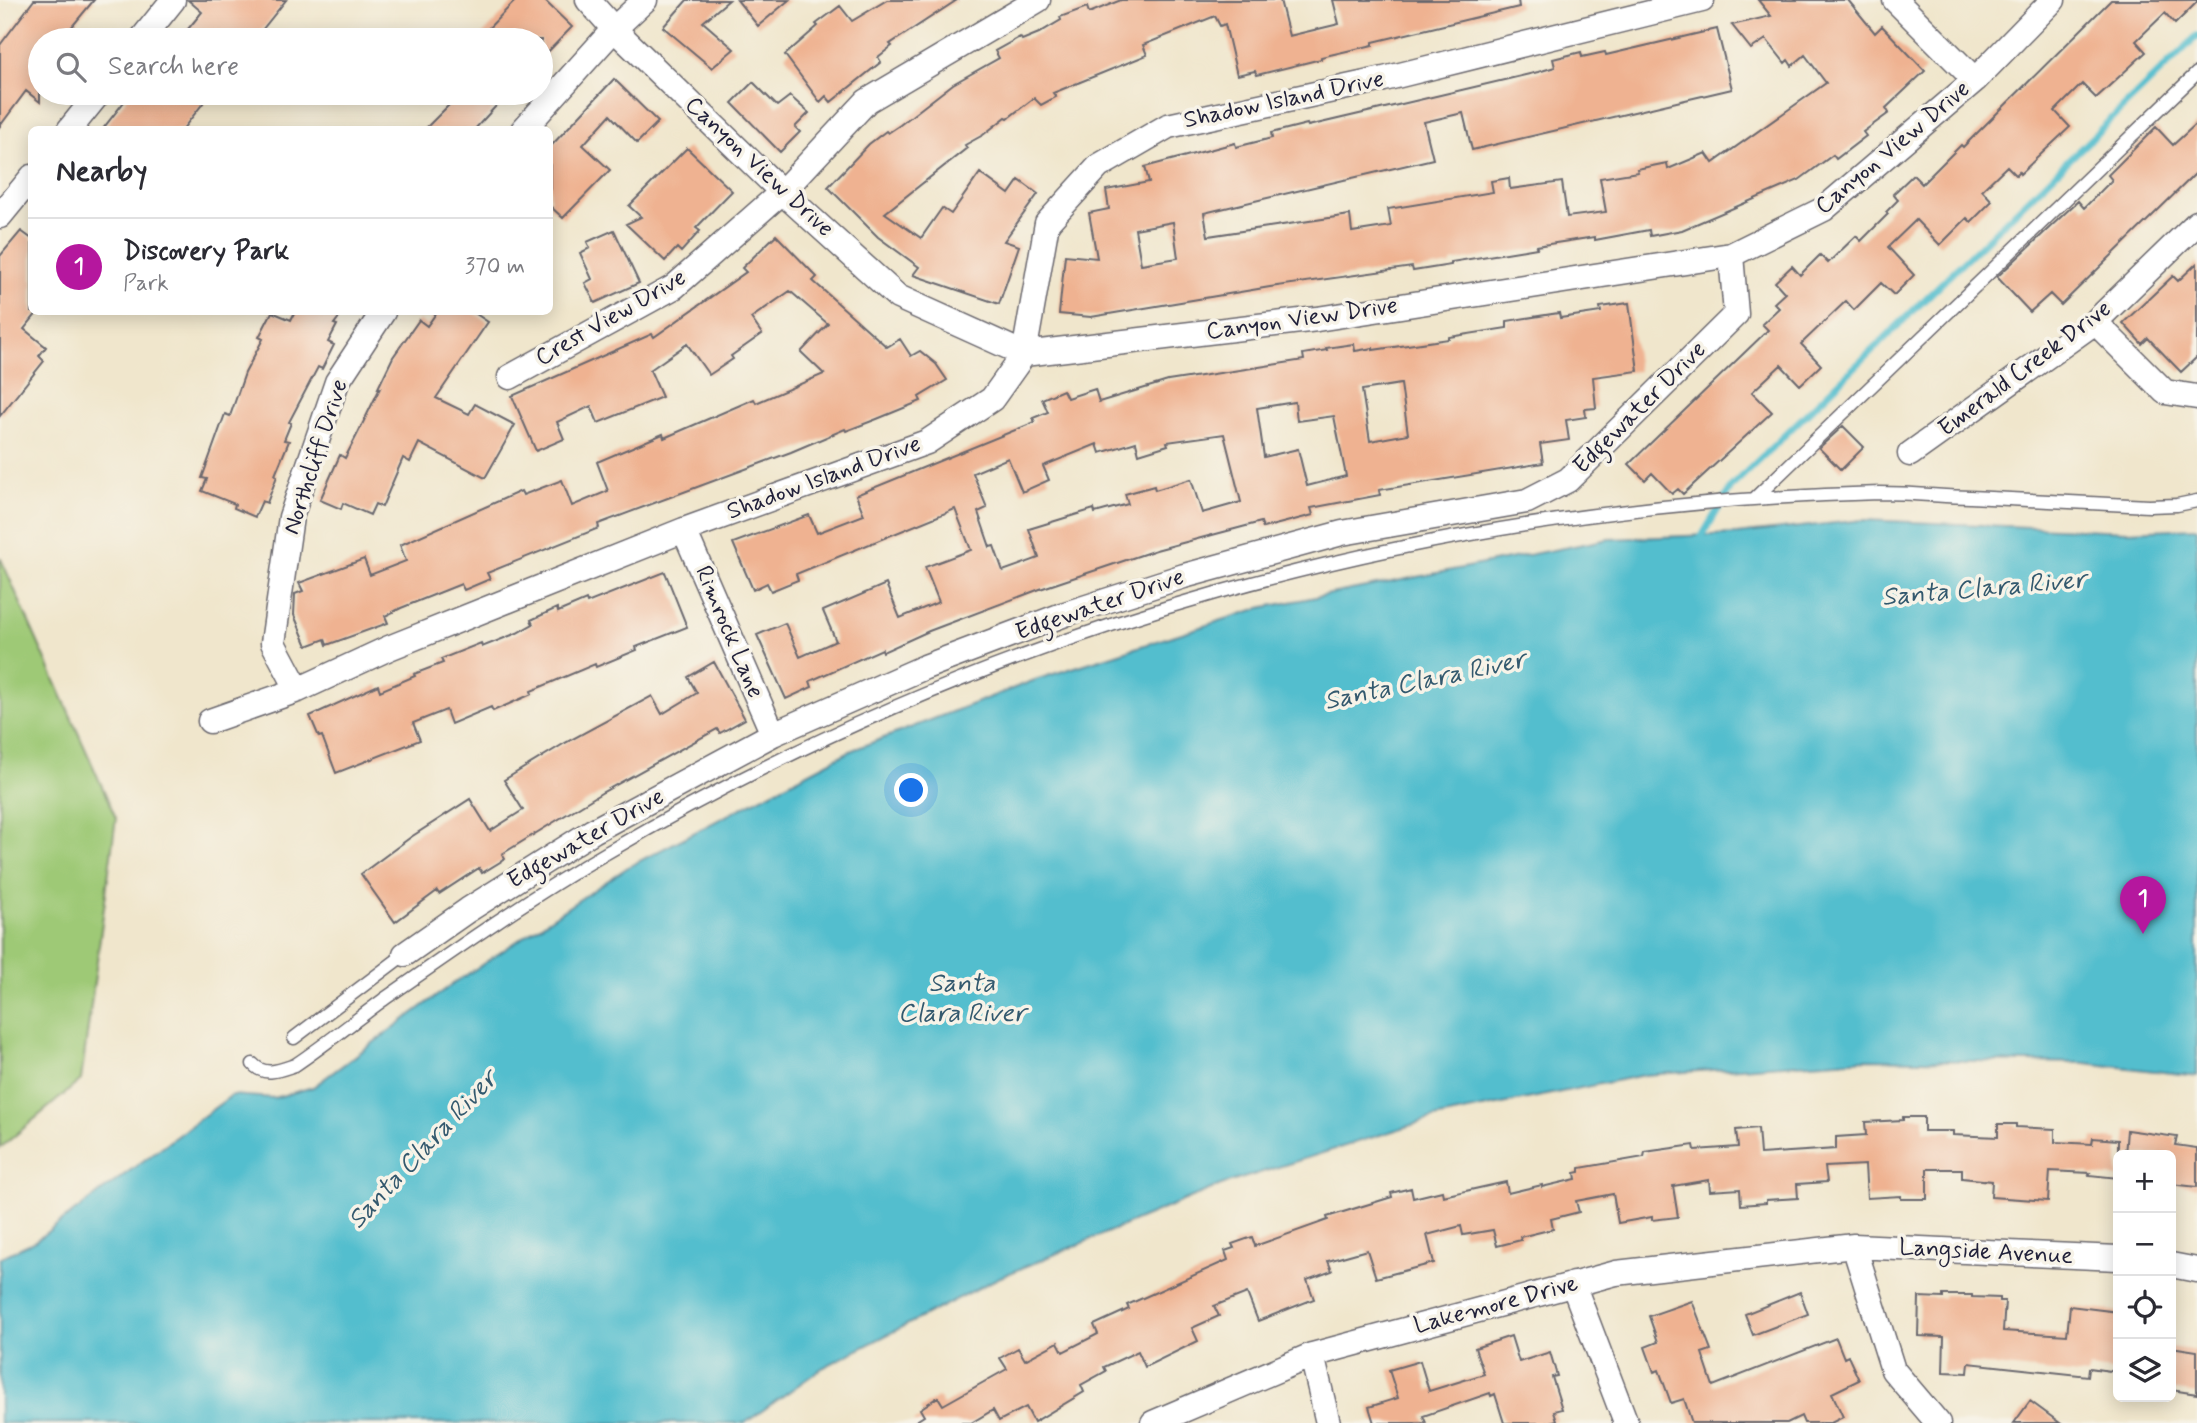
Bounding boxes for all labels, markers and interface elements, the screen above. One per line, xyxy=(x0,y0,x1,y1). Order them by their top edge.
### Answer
search box xyxy=(28,28,553,105)
icon: search xyxy=(52,48,90,86)
text: Search here xyxy=(108,50,239,84)
street label: Shadow Island Drive xyxy=(1181,64,1387,136)
street label: Canyon View Drive xyxy=(1809,74,1977,222)
street label: Canyon View Drive xyxy=(678,90,840,244)
text: Nearby xyxy=(56,152,147,191)
text: Discovery Park xyxy=(123,235,289,269)
text: 1 xyxy=(74,252,84,282)
text: 370 m xyxy=(465,252,525,282)
street label: Crest View Drive xyxy=(530,262,692,374)
text: Park xyxy=(123,269,169,299)
street label: Canyon View Drive xyxy=(1204,290,1400,348)
street label: Emerald Creek Drive xyxy=(1932,294,2118,444)
street label: Edgewater Drive xyxy=(1567,335,1715,483)
street label: Northcliff Drive xyxy=(276,375,356,539)
street label: Shadow Island Drive xyxy=(723,429,925,527)
street label: Rimrock Lane xyxy=(687,561,771,703)
street label: Edgewater Drive xyxy=(1012,562,1189,651)
water label: Santa Clara River xyxy=(1880,563,2091,615)
water label: Santa Clara River xyxy=(1321,642,1532,719)
your location xyxy=(894,773,928,807)
street label: Edgewater Drive xyxy=(502,782,672,899)
pin: 1 xyxy=(2120,876,2166,934)
water label: Santa Clara River xyxy=(898,967,1030,1031)
water label: Santa Clara River xyxy=(341,1061,508,1237)
map controls xyxy=(2113,1150,2176,1402)
button: + xyxy=(2113,1150,2176,1213)
button: − xyxy=(2113,1213,2176,1276)
street label: Langside Avenue xyxy=(1898,1232,2074,1274)
street label: Lakemore Drive xyxy=(1410,1268,1582,1342)
button: locate xyxy=(2113,1276,2176,1339)
button: layers xyxy=(2113,1339,2176,1402)

